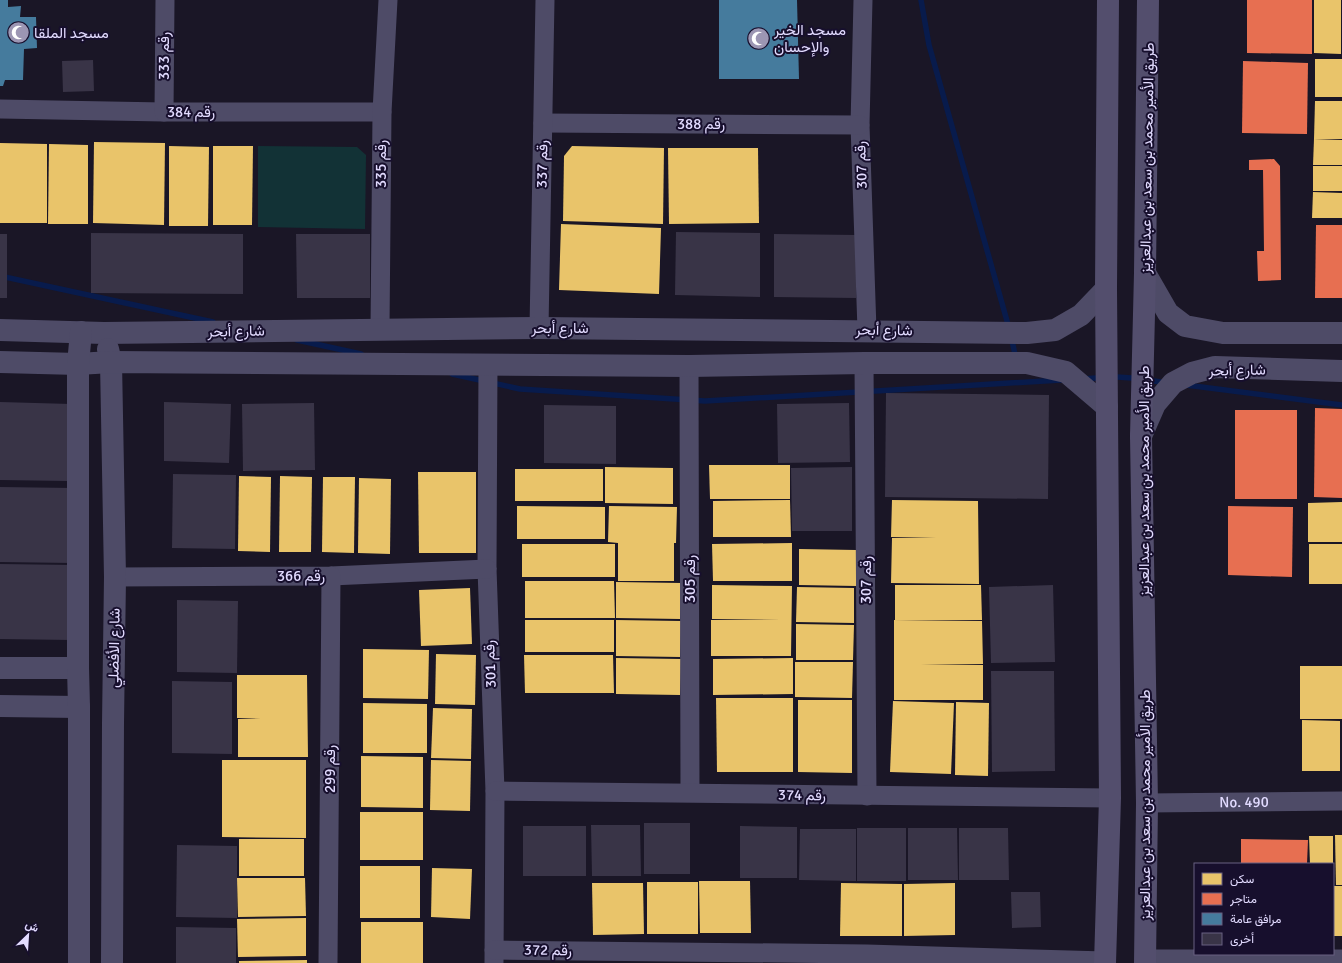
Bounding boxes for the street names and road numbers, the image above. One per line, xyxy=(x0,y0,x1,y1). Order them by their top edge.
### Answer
street label: رقم 333 xyxy=(155,32,174,80)
street label: طريق الأمير محمد بن سعد بن عبدالعزيز xyxy=(1136,42,1159,275)
street label: رقم 384 xyxy=(167,103,215,122)
street label: رقم 388 xyxy=(677,115,725,134)
street label: رقم 335 xyxy=(372,140,391,188)
street label: رقم 337 xyxy=(533,140,552,188)
street label: رقم 307 xyxy=(851,141,872,189)
street label: شارع أبحر xyxy=(530,319,589,339)
street label: شارع أبحر xyxy=(854,320,913,342)
street label: شارع أبحر xyxy=(206,321,265,343)
street label: شارع أبحر xyxy=(1207,360,1266,382)
street label: طريق الأمير محمد بن سعد بن عبدالعزيز xyxy=(1135,365,1154,598)
street label: رقم 305 xyxy=(681,555,700,603)
street label: رقم 307 xyxy=(857,556,876,604)
street label: رقم 366 xyxy=(277,567,325,586)
street label: شارع الأفضلي xyxy=(104,608,128,688)
street label: رقم 301 xyxy=(480,640,501,688)
street label: طريق الأمير محمد بن سعد بن عبدالعزيز xyxy=(1136,689,1155,922)
street label: رقم 299 xyxy=(321,745,340,793)
street label: رقم 374 xyxy=(778,786,826,805)
street label: No. 490 xyxy=(1219,793,1269,811)
street label: رقم 372 xyxy=(524,941,572,960)

